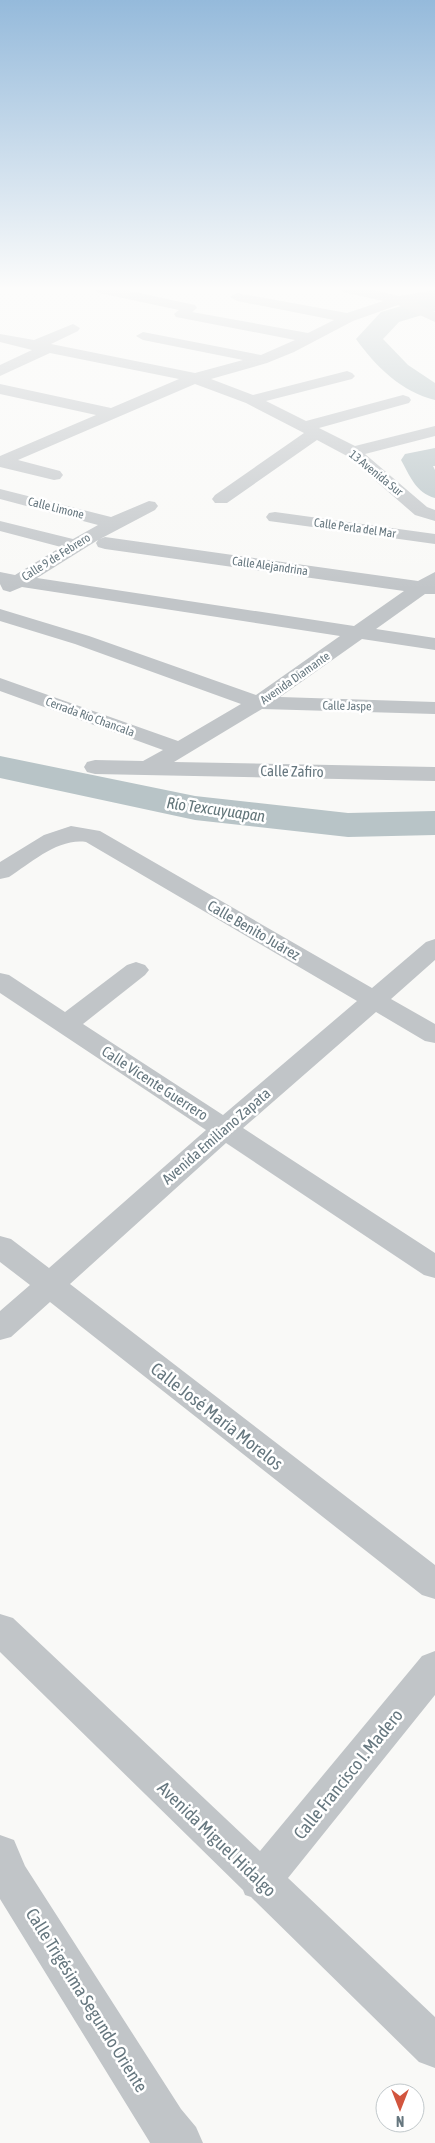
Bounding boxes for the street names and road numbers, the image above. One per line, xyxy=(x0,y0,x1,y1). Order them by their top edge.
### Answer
street label: 13 Avenida Sur xyxy=(346,447,406,499)
street label: Calle Limone xyxy=(27,494,85,522)
street label: Calle Perla del Mar xyxy=(313,515,397,541)
street label: Calle 9 de Febrero xyxy=(19,530,93,584)
street label: Calle Alejandrina xyxy=(231,554,309,578)
street label: Avenida Diamante xyxy=(258,649,332,707)
street label: Cerrada Río Chancala xyxy=(44,694,136,740)
street label: Calle Jaspe xyxy=(322,699,372,713)
street label: Calle Zafiro xyxy=(260,762,324,780)
street label: Calle Benito Juárez xyxy=(205,897,304,964)
street label: Calle Vicente Guerrero xyxy=(99,1042,211,1124)
street label: Avenida Emiliano Zapata xyxy=(159,1084,274,1188)
street label: Calle José María Morelos xyxy=(147,1358,287,1474)
street label: Calle Francisco I. Madero xyxy=(289,1705,407,1843)
street label: Avenida Miguel Hidalgo xyxy=(153,1777,281,1901)
street label: Calle Trigésima Segundo Oriente xyxy=(22,1904,152,2096)

